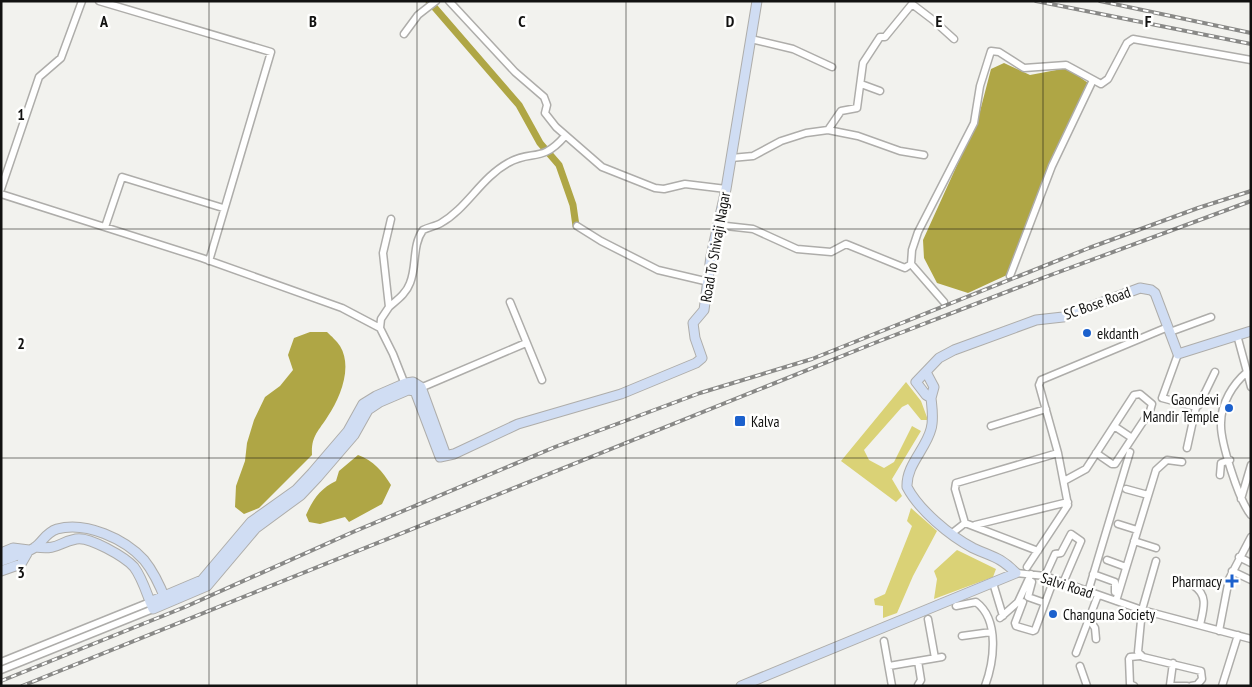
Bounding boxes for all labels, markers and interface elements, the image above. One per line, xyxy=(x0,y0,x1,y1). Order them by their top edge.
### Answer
text: A xyxy=(99,11,109,31)
text: B xyxy=(309,11,317,31)
text: C xyxy=(518,11,526,31)
text: D xyxy=(726,11,735,31)
text: E xyxy=(936,11,943,31)
text: F xyxy=(1145,11,1152,31)
text: 1 xyxy=(17,104,25,124)
street label: Road To Shivaji Nagar xyxy=(696,190,734,304)
street label: SC Bose Road xyxy=(1061,282,1133,324)
place label: ekdanth xyxy=(1097,324,1139,343)
marker: ekdanth xyxy=(1081,327,1093,339)
text: 2 xyxy=(17,333,25,353)
place label: Gaondevi Mandir Temple xyxy=(1143,390,1219,426)
marker: Gaondevi Mandir Temple xyxy=(1223,402,1235,414)
place label: Kalva xyxy=(751,412,779,431)
marker: Kalva xyxy=(733,414,747,428)
text: 3 xyxy=(17,562,25,582)
street label: Salvi Road xyxy=(1038,568,1096,602)
place label: Pharmacy xyxy=(1172,572,1222,591)
marker: Pharmacy xyxy=(1226,575,1238,587)
place label: Changuna Society xyxy=(1063,605,1156,624)
marker: Changuna Society xyxy=(1047,608,1059,620)

